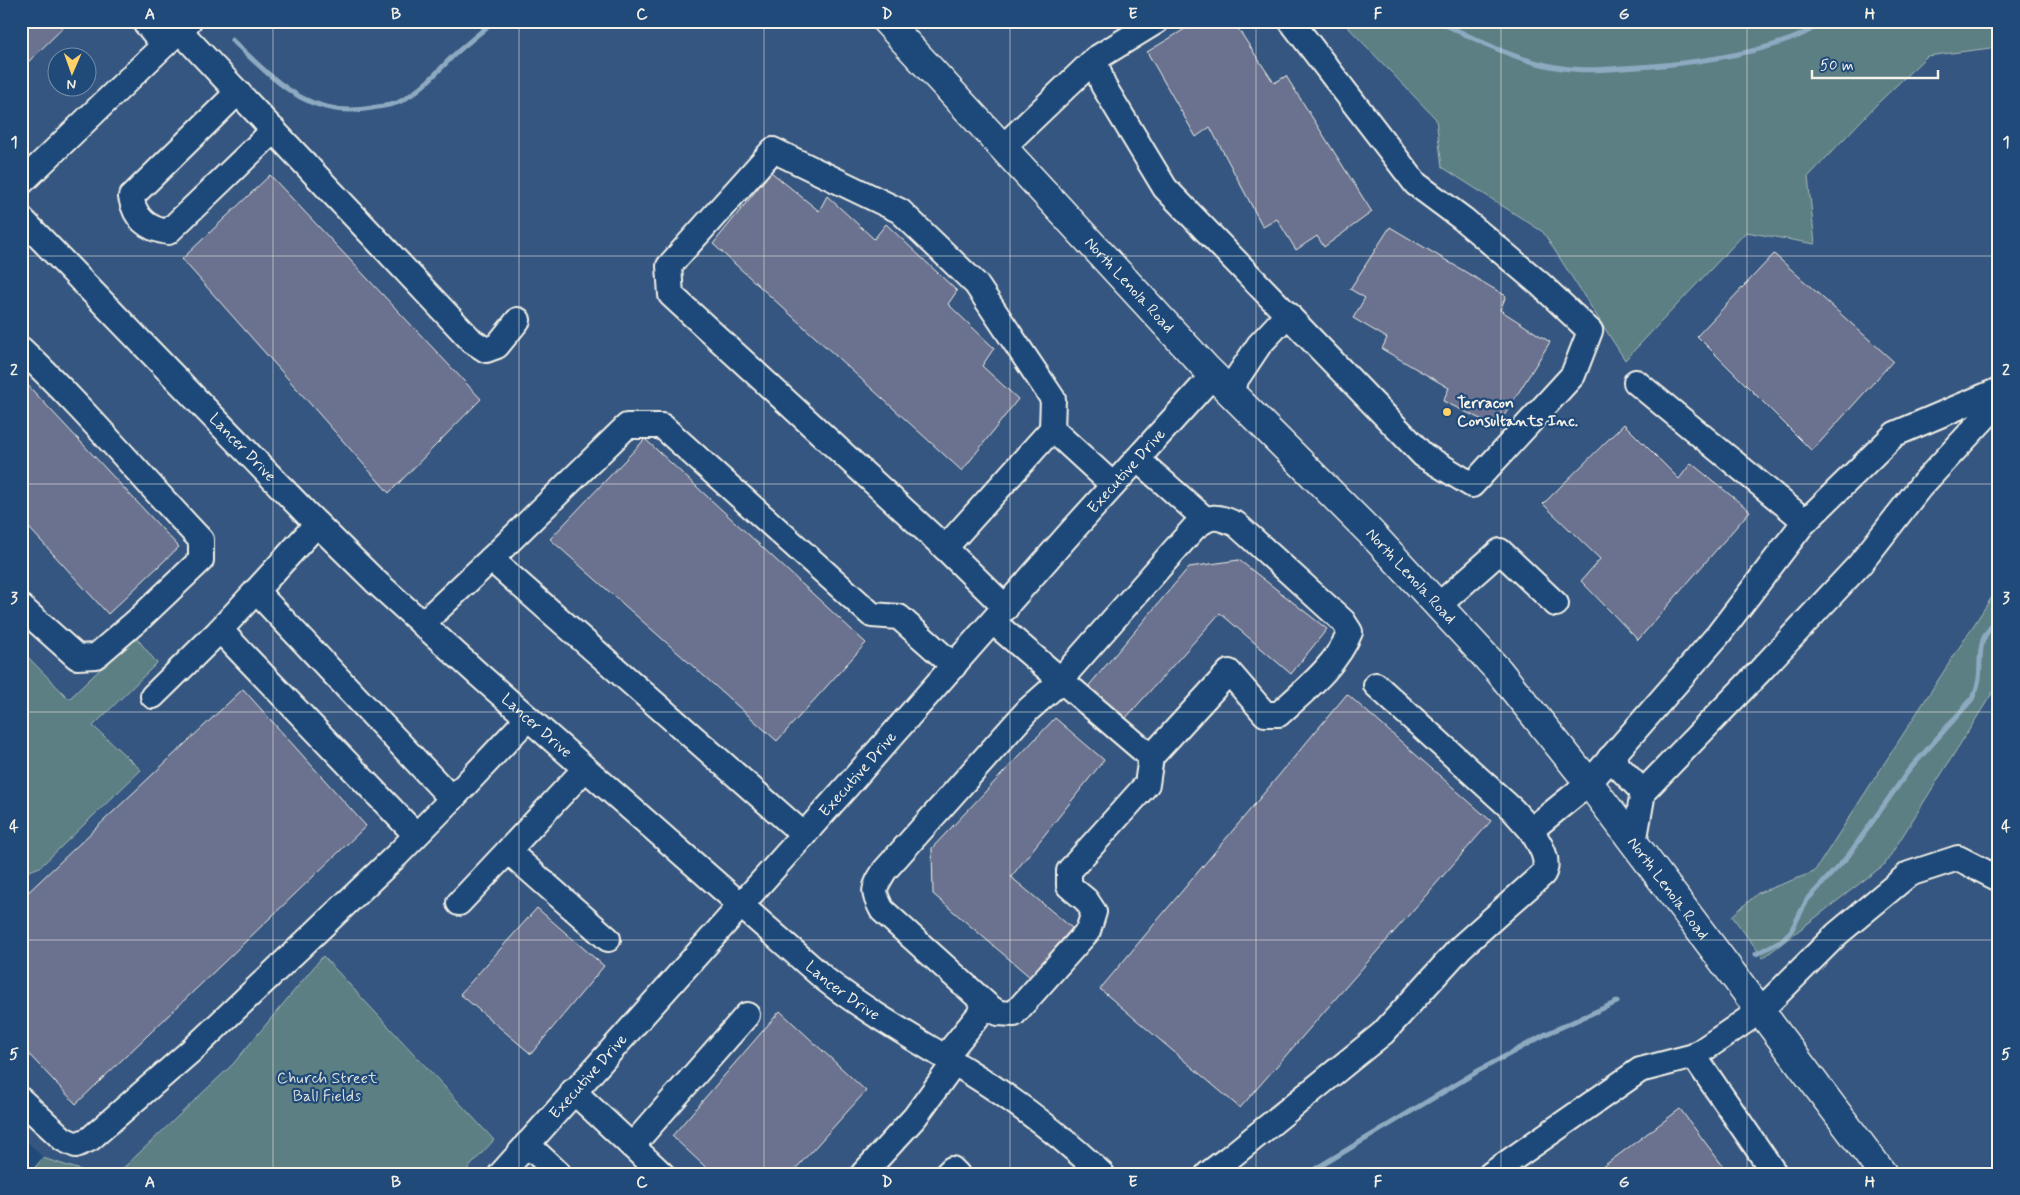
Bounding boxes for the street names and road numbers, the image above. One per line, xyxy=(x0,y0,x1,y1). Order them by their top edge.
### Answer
street label: North Lenola Road xyxy=(1080,232,1179,337)
street label: Lancer Drive xyxy=(205,409,281,486)
street label: Executive Drive xyxy=(1082,424,1171,518)
street label: North Lenola Road xyxy=(1361,524,1461,628)
street label: Lancer Drive xyxy=(497,689,577,763)
street label: Executive Drive xyxy=(814,726,902,821)
street label: North Lenola Road xyxy=(1623,833,1714,944)
street label: Lancer Drive xyxy=(801,956,884,1025)
street label: Executive Drive xyxy=(545,1029,632,1123)

